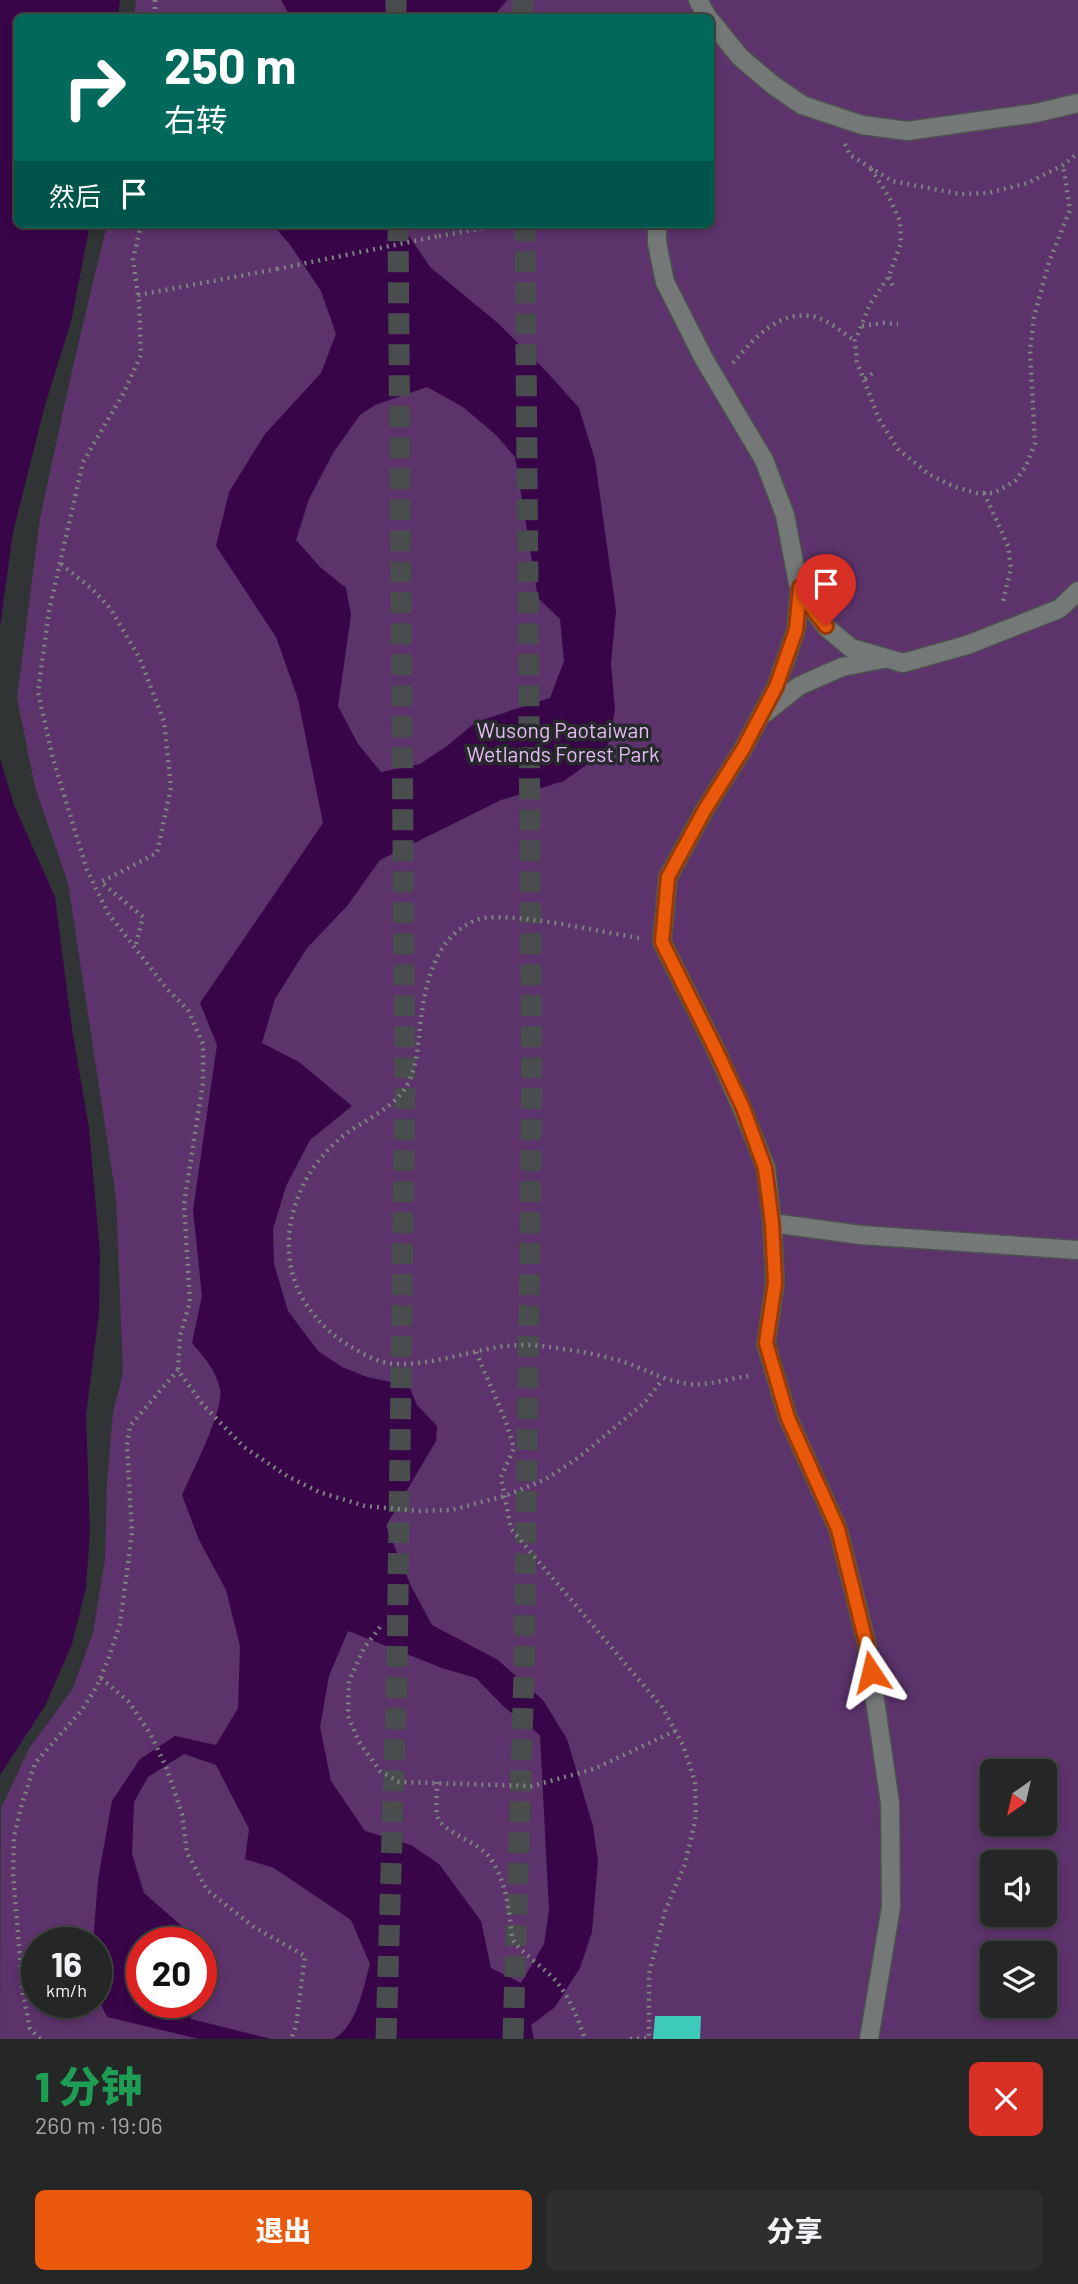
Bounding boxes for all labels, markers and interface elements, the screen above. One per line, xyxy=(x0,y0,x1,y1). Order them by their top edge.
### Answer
text: 250 m xyxy=(164,35,297,94)
icon: right xyxy=(49,42,140,133)
text: 右转 xyxy=(164,100,228,138)
icon: arrive xyxy=(115,175,153,213)
text: 然后 xyxy=(49,180,101,211)
pin xyxy=(796,554,856,626)
icon: arrive xyxy=(807,565,845,603)
park label: Wusong Paotaiwan Wetlands Forest Park xyxy=(467,717,659,766)
position arrow xyxy=(834,1635,908,1709)
north arrow xyxy=(980,1759,1057,1836)
map controls xyxy=(980,1759,1057,2018)
button: sound xyxy=(980,1850,1057,1927)
speed limit sign: 20 xyxy=(126,1927,217,2018)
button: layers xyxy=(980,1941,1057,2018)
text: 16 xyxy=(51,1942,82,1984)
text: km/h xyxy=(46,1979,87,2001)
text: 1 分钟 xyxy=(35,2060,142,2110)
button: close xyxy=(969,2062,1043,2136)
text: 260 m · 19:06 xyxy=(35,2111,163,2139)
button: 退出 xyxy=(35,2190,532,2270)
button: 分享 xyxy=(546,2190,1043,2270)

